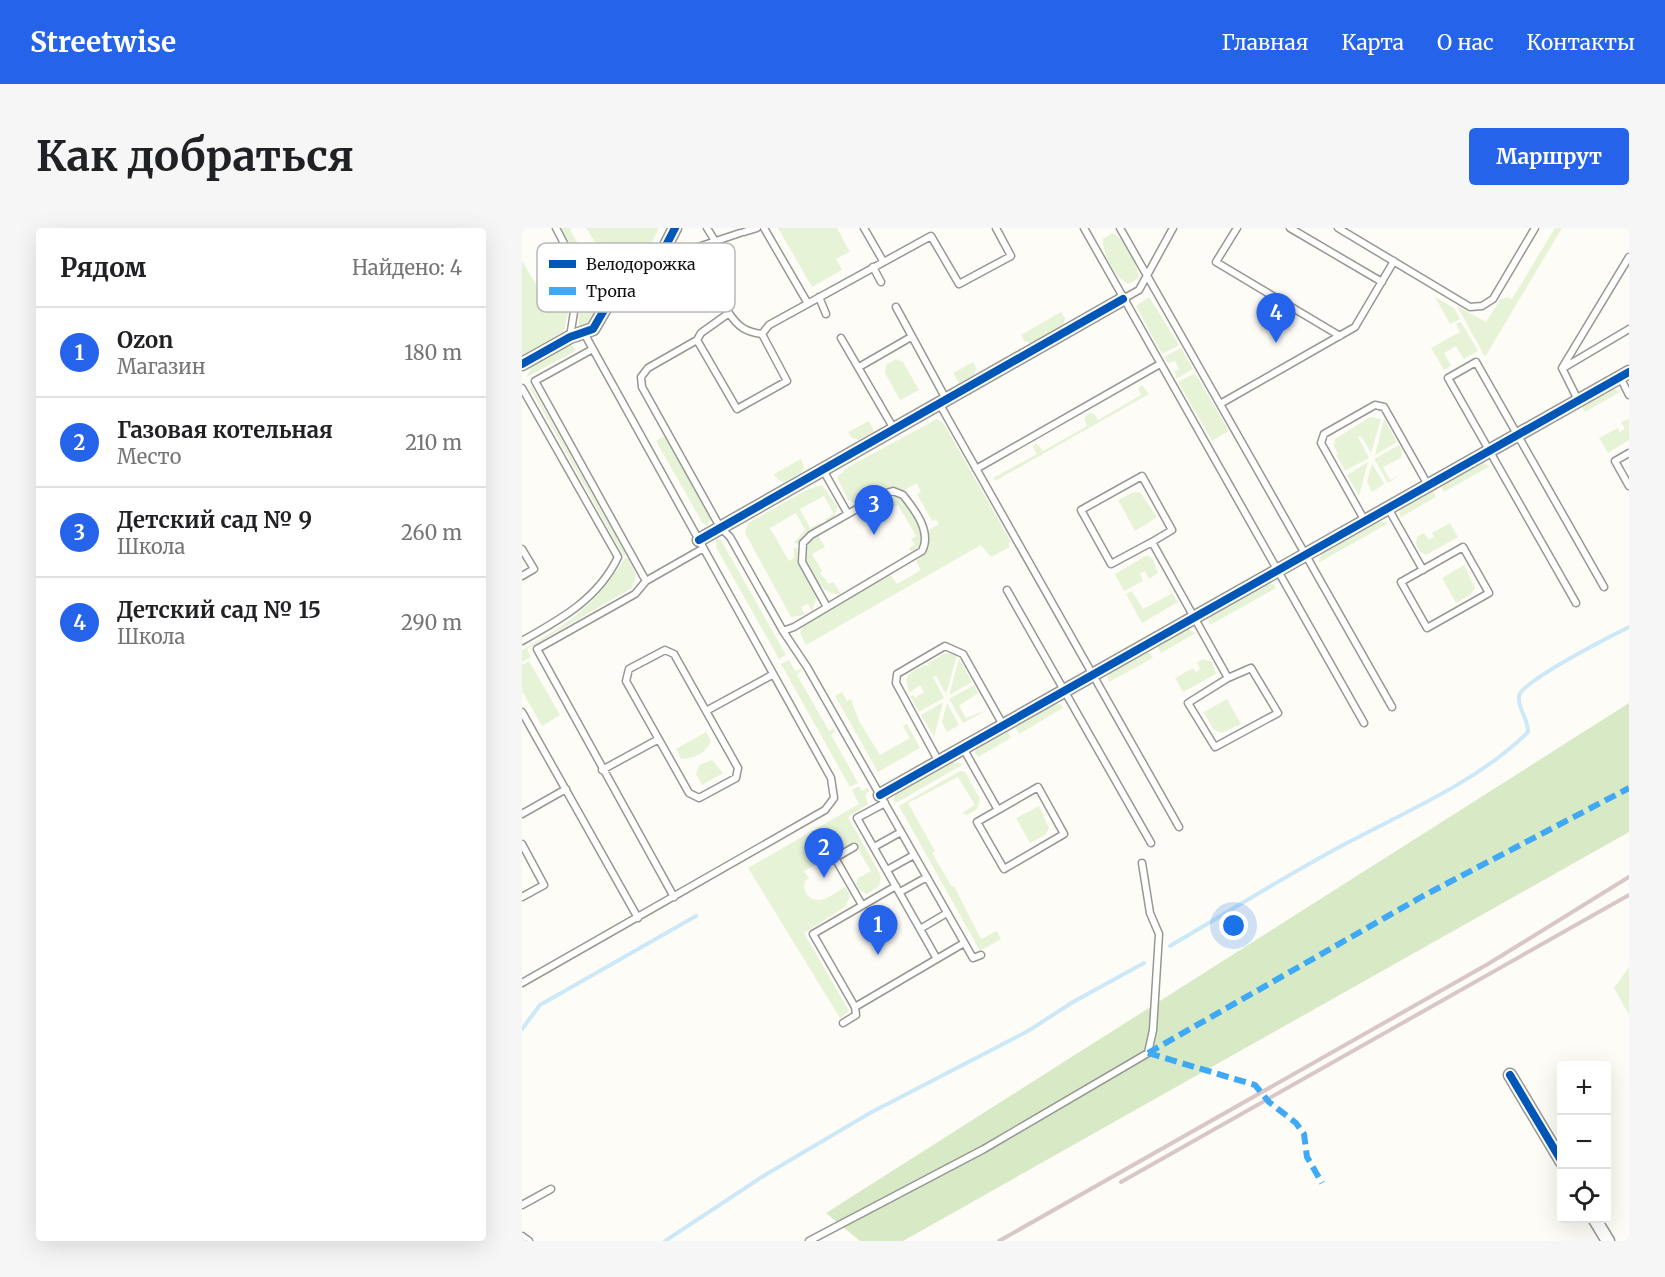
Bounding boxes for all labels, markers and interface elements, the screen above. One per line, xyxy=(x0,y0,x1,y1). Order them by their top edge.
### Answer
text: Streetwise xyxy=(30,24,176,60)
text: Главная xyxy=(1222,29,1309,56)
text: Карта xyxy=(1342,29,1404,56)
text: О нас xyxy=(1437,29,1494,56)
text: Контакты xyxy=(1527,29,1635,56)
button: Маршрут xyxy=(1469,128,1629,185)
text: Как добраться xyxy=(36,130,354,182)
legend xyxy=(537,243,735,312)
text: Рядом xyxy=(60,251,146,284)
text: Велодорожка xyxy=(586,254,696,274)
text: Найдено: 4 xyxy=(352,255,462,280)
text: Тропа xyxy=(586,281,636,301)
pin: 4 xyxy=(1256,294,1296,343)
text: Ozon xyxy=(117,326,173,354)
text: 1 xyxy=(75,340,84,365)
text: 180 m xyxy=(404,340,462,365)
text: Магазин xyxy=(117,354,206,379)
text: Газовая котельная xyxy=(117,416,333,444)
text: 2 xyxy=(74,430,85,455)
text: 210 m xyxy=(405,430,462,455)
text: Место xyxy=(117,444,181,469)
pin: 3 xyxy=(854,486,894,535)
text: Детский сад № 9 xyxy=(117,506,312,534)
text: 3 xyxy=(74,520,85,545)
text: 260 m xyxy=(401,520,462,545)
text: Школа xyxy=(117,534,185,559)
text: Детский сад № 15 xyxy=(117,596,321,624)
text: 4 xyxy=(73,610,86,635)
text: 290 m xyxy=(401,610,462,635)
text: Школа xyxy=(117,624,185,649)
pin: 2 xyxy=(804,828,844,878)
pin: 1 xyxy=(858,906,898,955)
your location xyxy=(1219,911,1248,940)
map controls xyxy=(1557,1061,1611,1223)
button: + xyxy=(1557,1061,1611,1115)
button: − xyxy=(1557,1115,1611,1169)
button: locate xyxy=(1557,1169,1611,1223)

